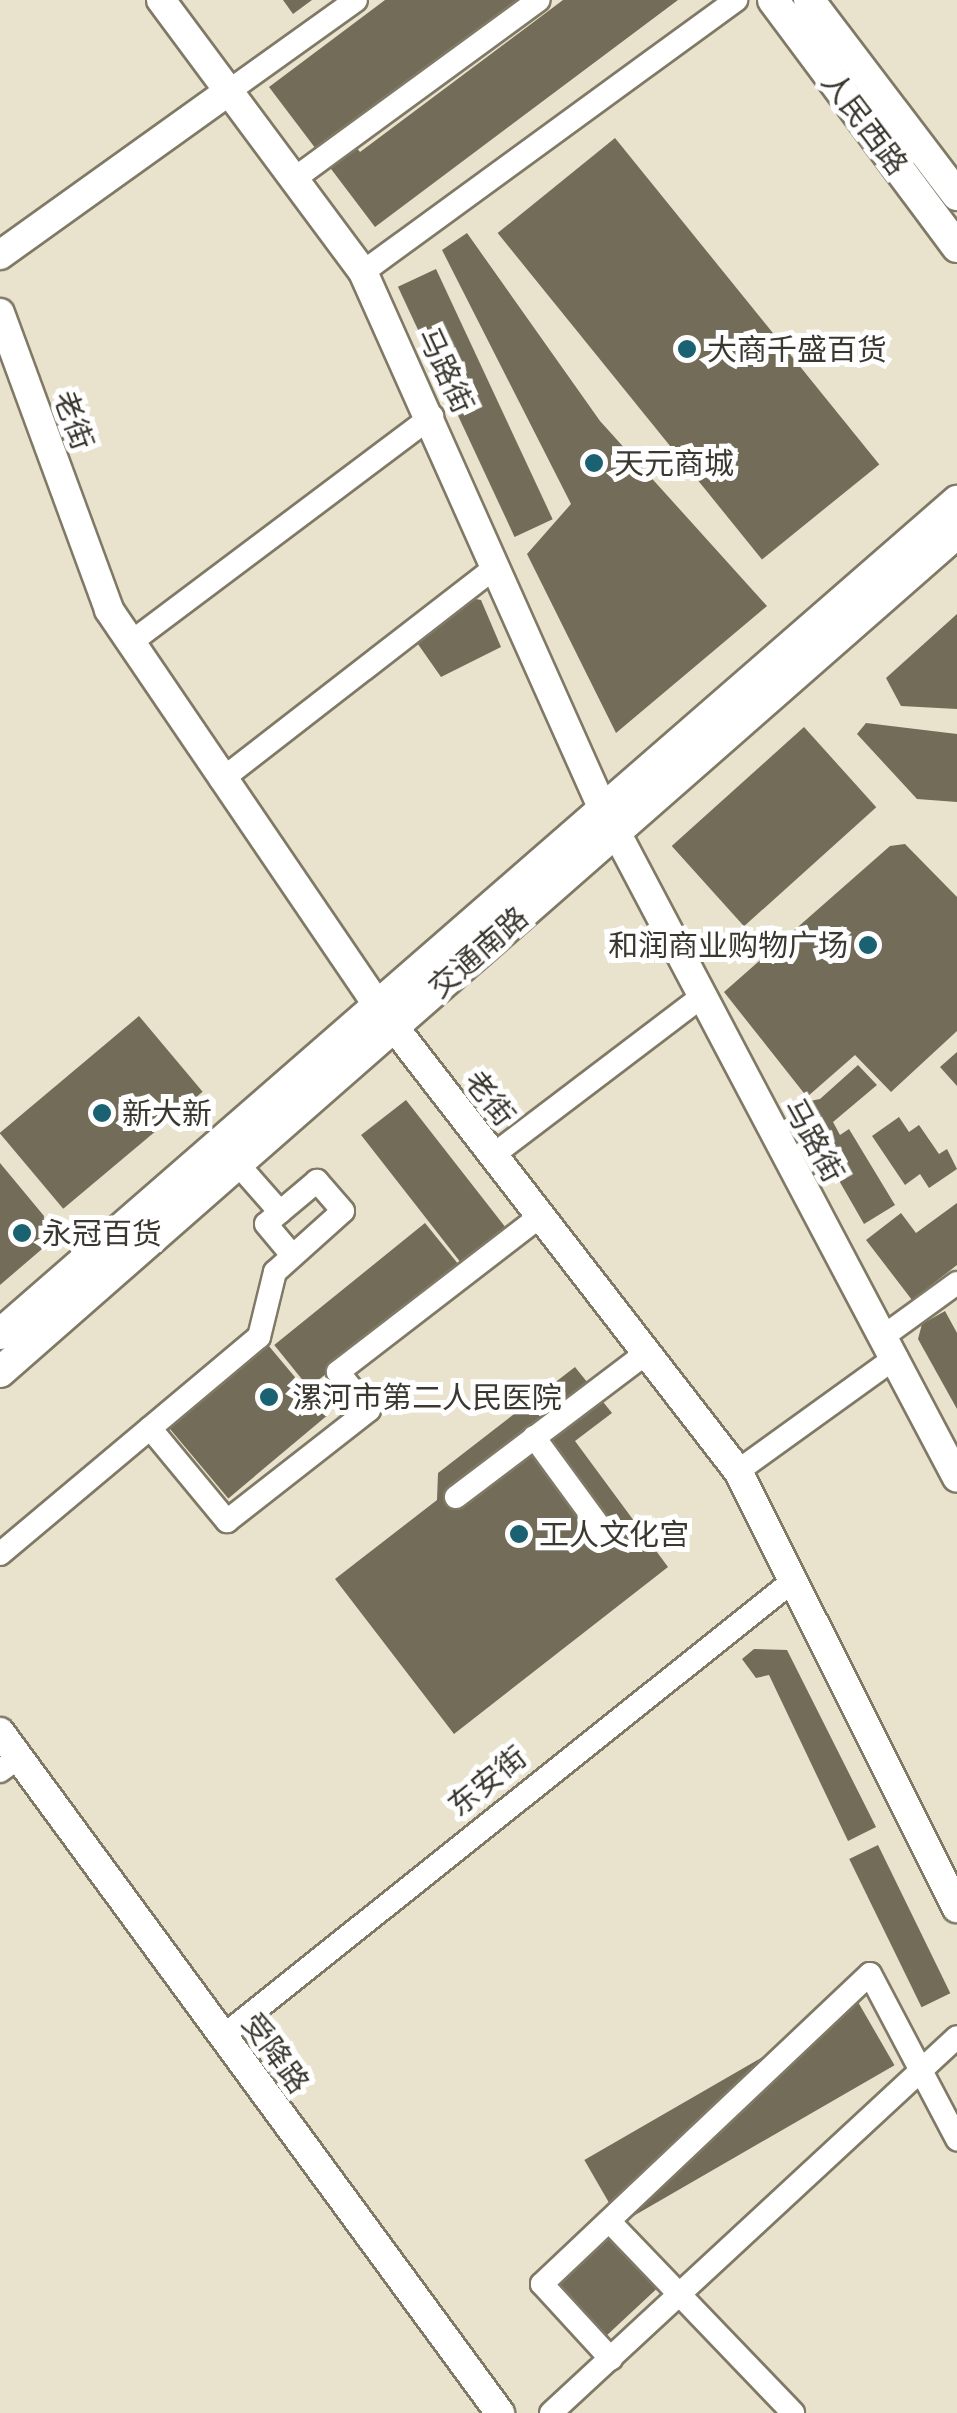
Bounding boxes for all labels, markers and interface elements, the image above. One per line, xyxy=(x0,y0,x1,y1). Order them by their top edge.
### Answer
street label: 人民西路 xyxy=(815,64,915,182)
street label: 马路街 xyxy=(411,322,481,418)
place label: 大商千盛百货 xyxy=(707,331,887,367)
marker: 大商千盛百货 xyxy=(676,338,698,360)
street label: 老街 xyxy=(47,386,101,454)
place label: 天元商城 xyxy=(614,445,734,481)
marker: 天元商城 xyxy=(583,452,605,474)
street label: 交通南路 xyxy=(421,899,535,1005)
place label: 和润商业购物广场 xyxy=(608,927,848,963)
marker: 和润商业购物广场 xyxy=(857,934,879,956)
street label: 老街 xyxy=(457,1063,523,1133)
street label: 马路街 xyxy=(776,1092,852,1188)
place label: 新大新 xyxy=(122,1095,212,1131)
marker: 新大新 xyxy=(91,1102,113,1124)
place label: 永冠百货 xyxy=(42,1215,162,1251)
marker: 永冠百货 xyxy=(11,1222,33,1244)
place label: 漯河市第二人民医院 xyxy=(292,1379,562,1415)
marker: 漯河市第二人民医院 xyxy=(256,1384,282,1410)
place label: 工人文化宫 xyxy=(539,1516,689,1552)
marker: 工人文化宫 xyxy=(508,1523,530,1545)
street label: 东安街 xyxy=(441,1739,533,1823)
street label: 受降路 xyxy=(235,2006,317,2100)

